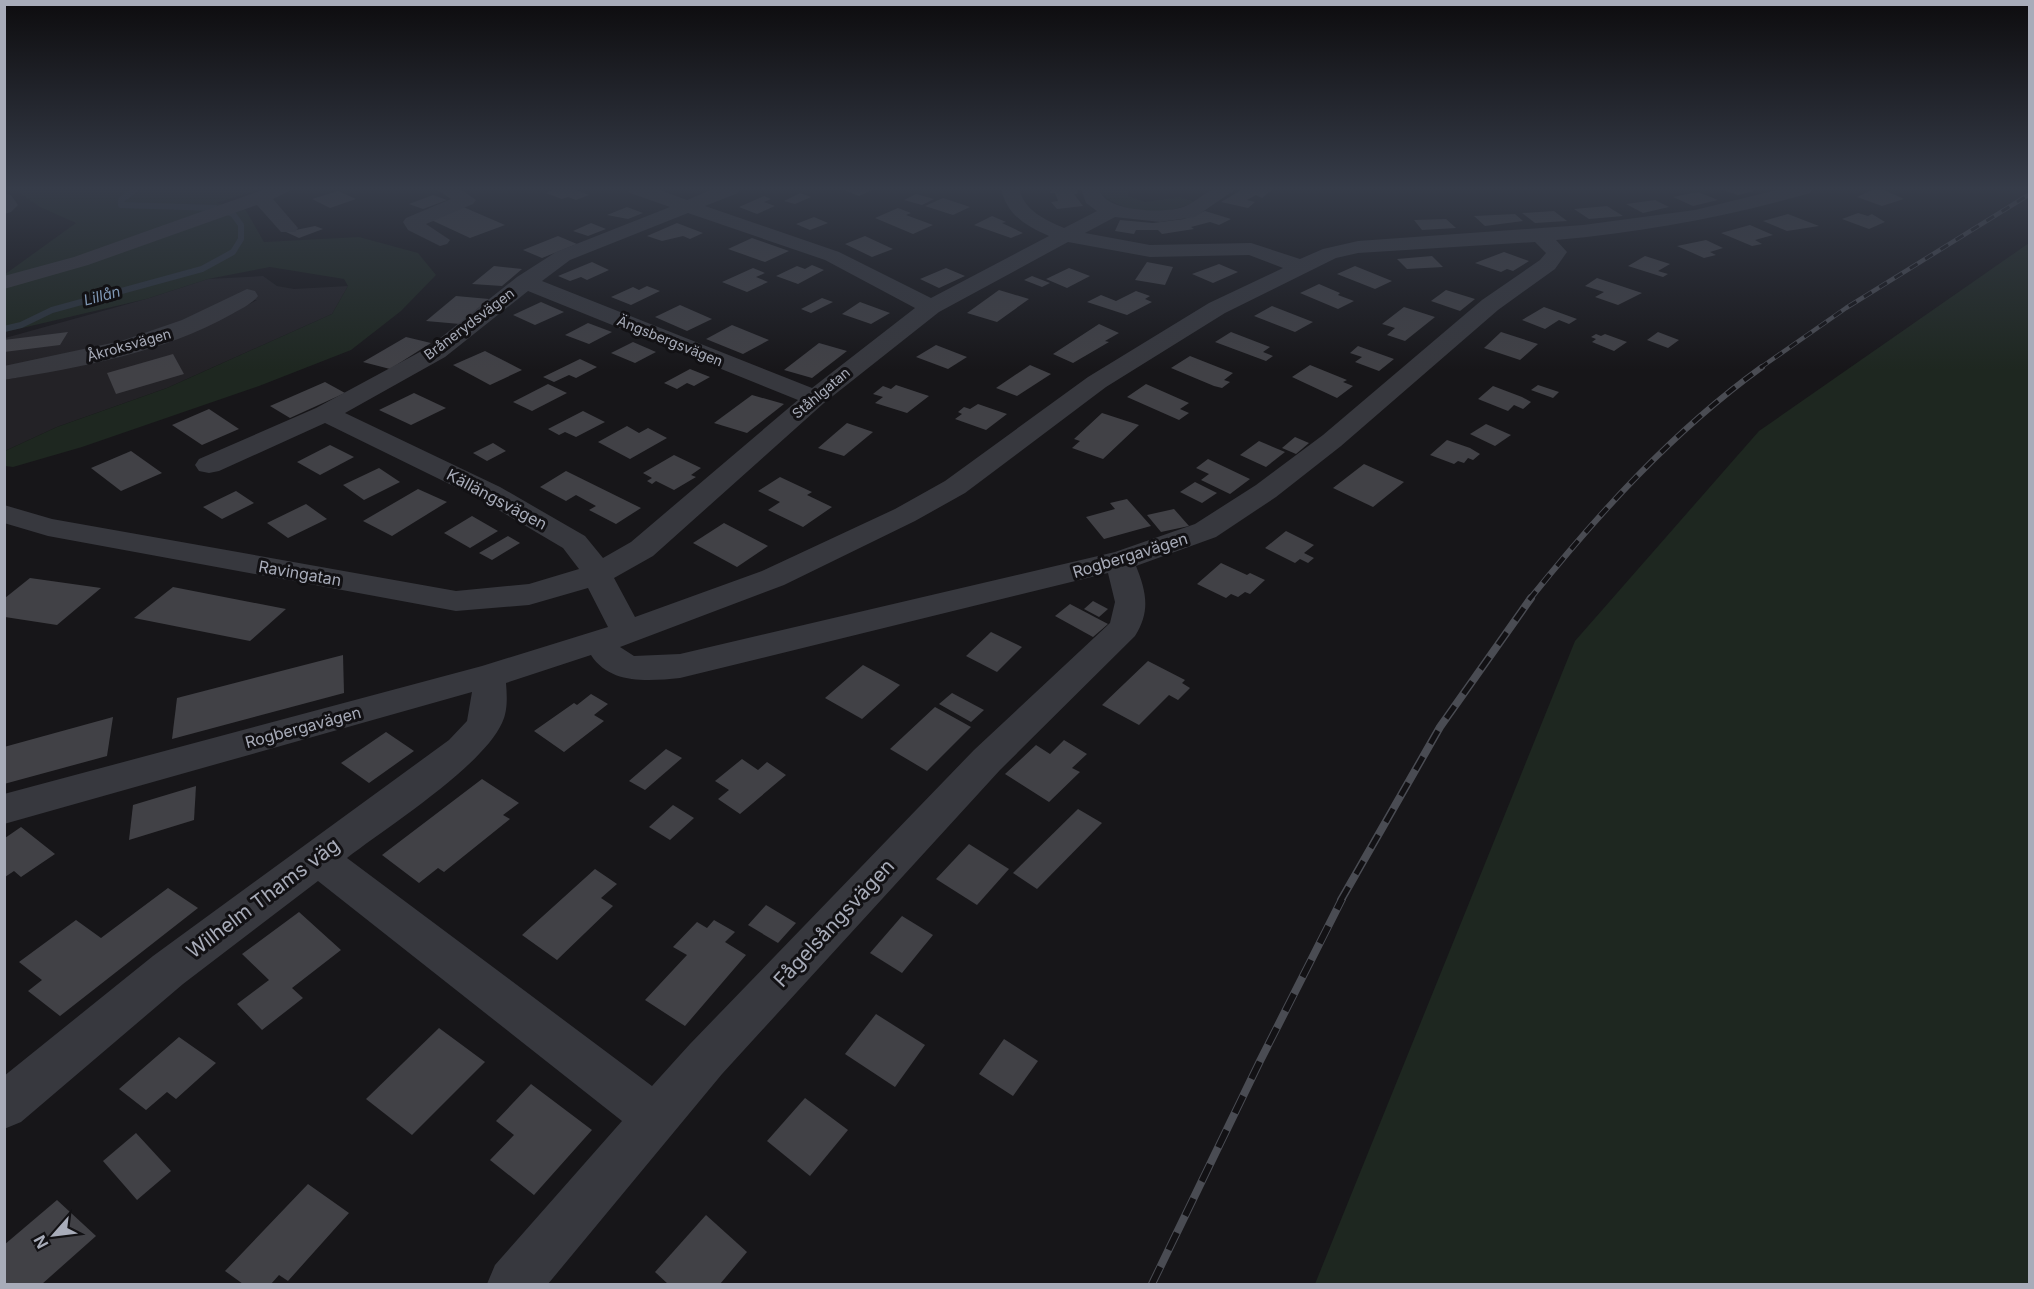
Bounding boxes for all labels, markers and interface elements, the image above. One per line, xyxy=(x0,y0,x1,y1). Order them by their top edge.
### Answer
water label: Lillån xyxy=(81,281,123,310)
street label: Brånerydsvägen xyxy=(420,284,517,363)
street label: Ängsbergsvägen xyxy=(615,312,725,369)
street label: Åkroksvägen xyxy=(85,323,173,365)
street label: Ståhlgatan xyxy=(788,363,853,422)
street label: Källängsvägen xyxy=(443,464,551,534)
street label: Rogbergavägen xyxy=(1070,528,1190,582)
street label: Ravingatan xyxy=(257,556,343,590)
street label: Rogbergavägen xyxy=(243,702,363,752)
street label: Wilhelm Thams väg xyxy=(182,833,344,963)
street label: Fågelsångsvägen xyxy=(769,854,899,992)
north arrow xyxy=(24,1205,84,1265)
text: N xyxy=(29,1232,52,1252)

